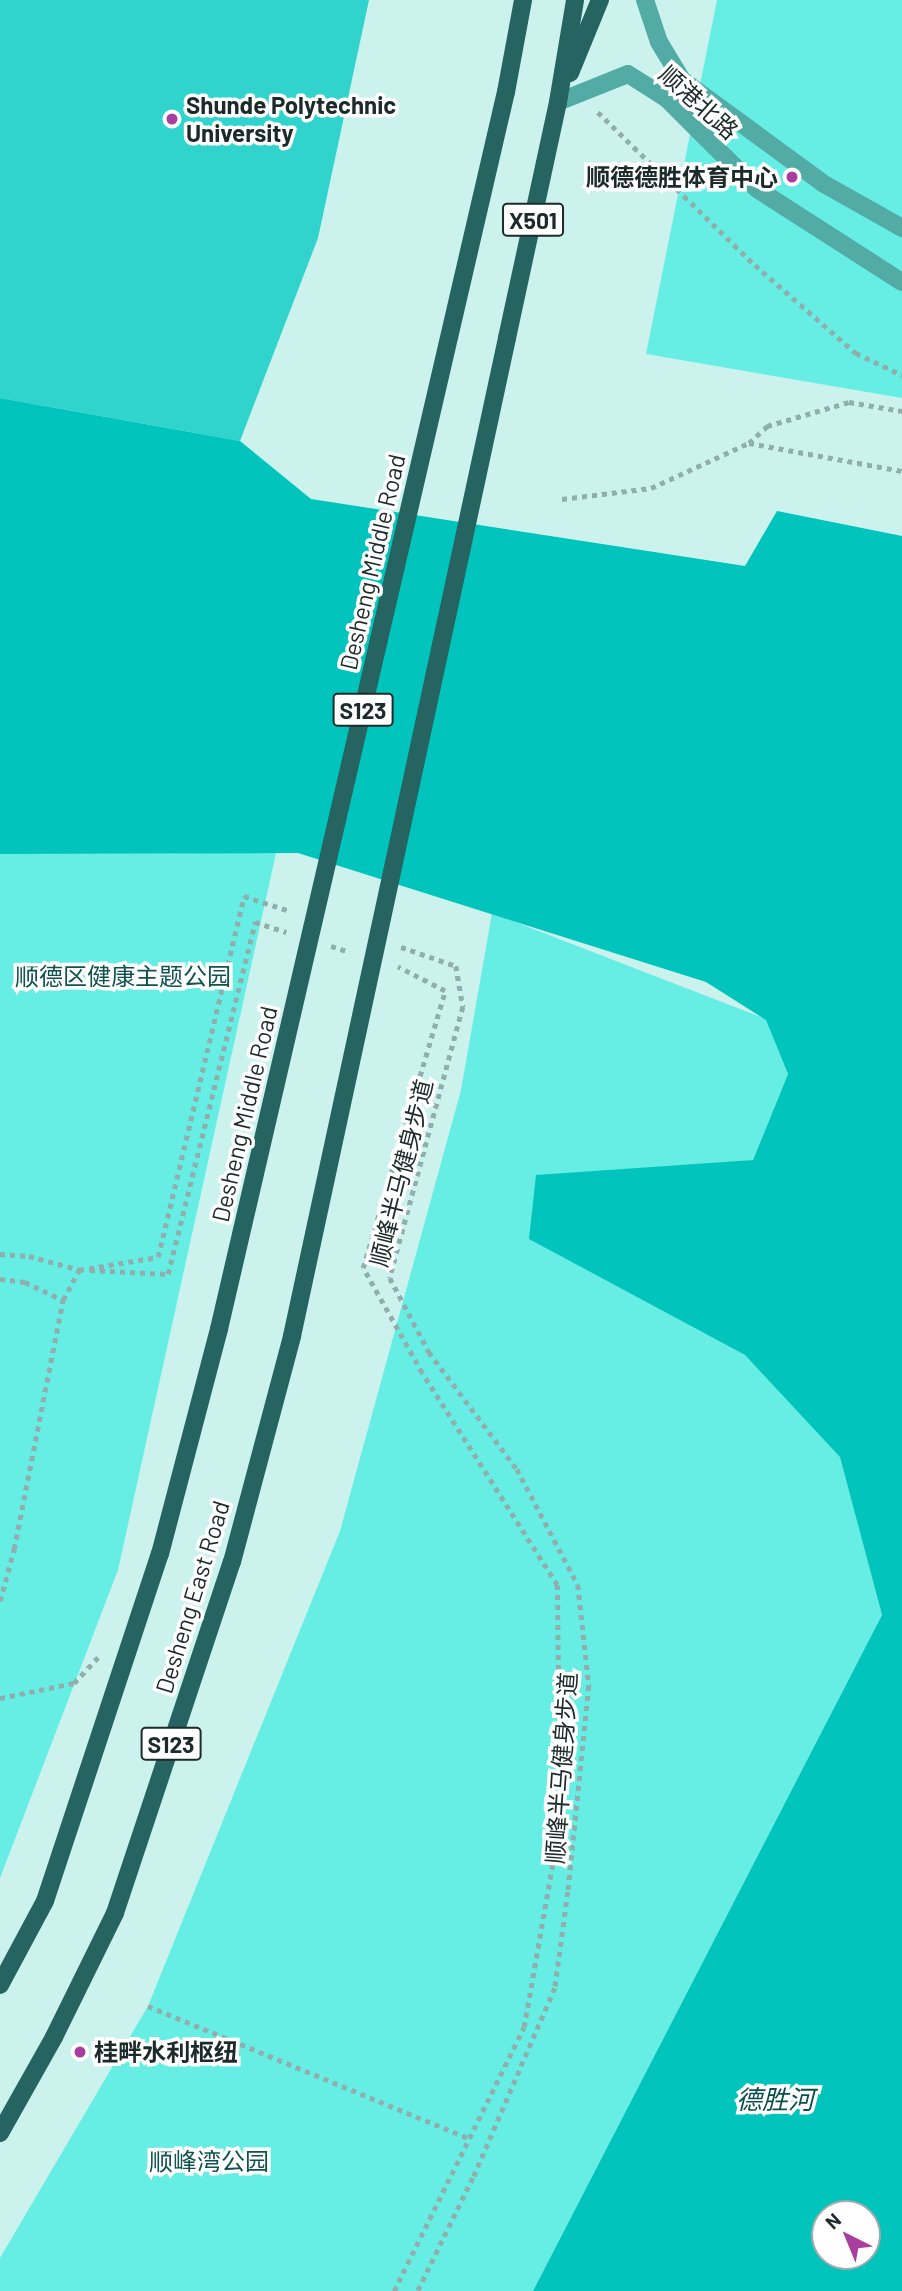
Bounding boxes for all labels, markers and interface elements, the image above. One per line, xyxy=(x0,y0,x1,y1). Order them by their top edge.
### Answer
street label: 顺港北路 xyxy=(654,59,744,145)
place label: Shunde Polytechnic University xyxy=(186,91,396,147)
marker: Shunde Polytechnic University xyxy=(164,111,180,127)
place label: 顺德德胜体育中心 xyxy=(586,163,778,191)
marker: 顺德德胜体育中心 xyxy=(784,169,800,185)
road number: X501 xyxy=(502,200,564,240)
street label: Desheng Middle Road xyxy=(333,451,411,673)
road number: S123 xyxy=(332,690,394,730)
park label: 顺德区健康主题公园 xyxy=(15,962,231,990)
street label: Desheng Middle Road xyxy=(205,1003,283,1225)
street label: 顺峰半马健身步道 xyxy=(364,1076,438,1270)
street label: Desheng East Road xyxy=(149,1497,235,1697)
street label: 顺峰半马健身步道 xyxy=(540,1671,582,1865)
road number: S123 xyxy=(140,1724,202,1764)
place label: 桂畔水利枢纽 xyxy=(94,2038,238,2066)
marker: 桂畔水利枢纽 xyxy=(72,2044,88,2060)
water label: 德胜河 xyxy=(736,2083,814,2115)
park label: 顺峰湾公园 xyxy=(149,2147,269,2175)
north arrow xyxy=(811,2200,881,2270)
text: N xyxy=(820,2208,845,2233)

